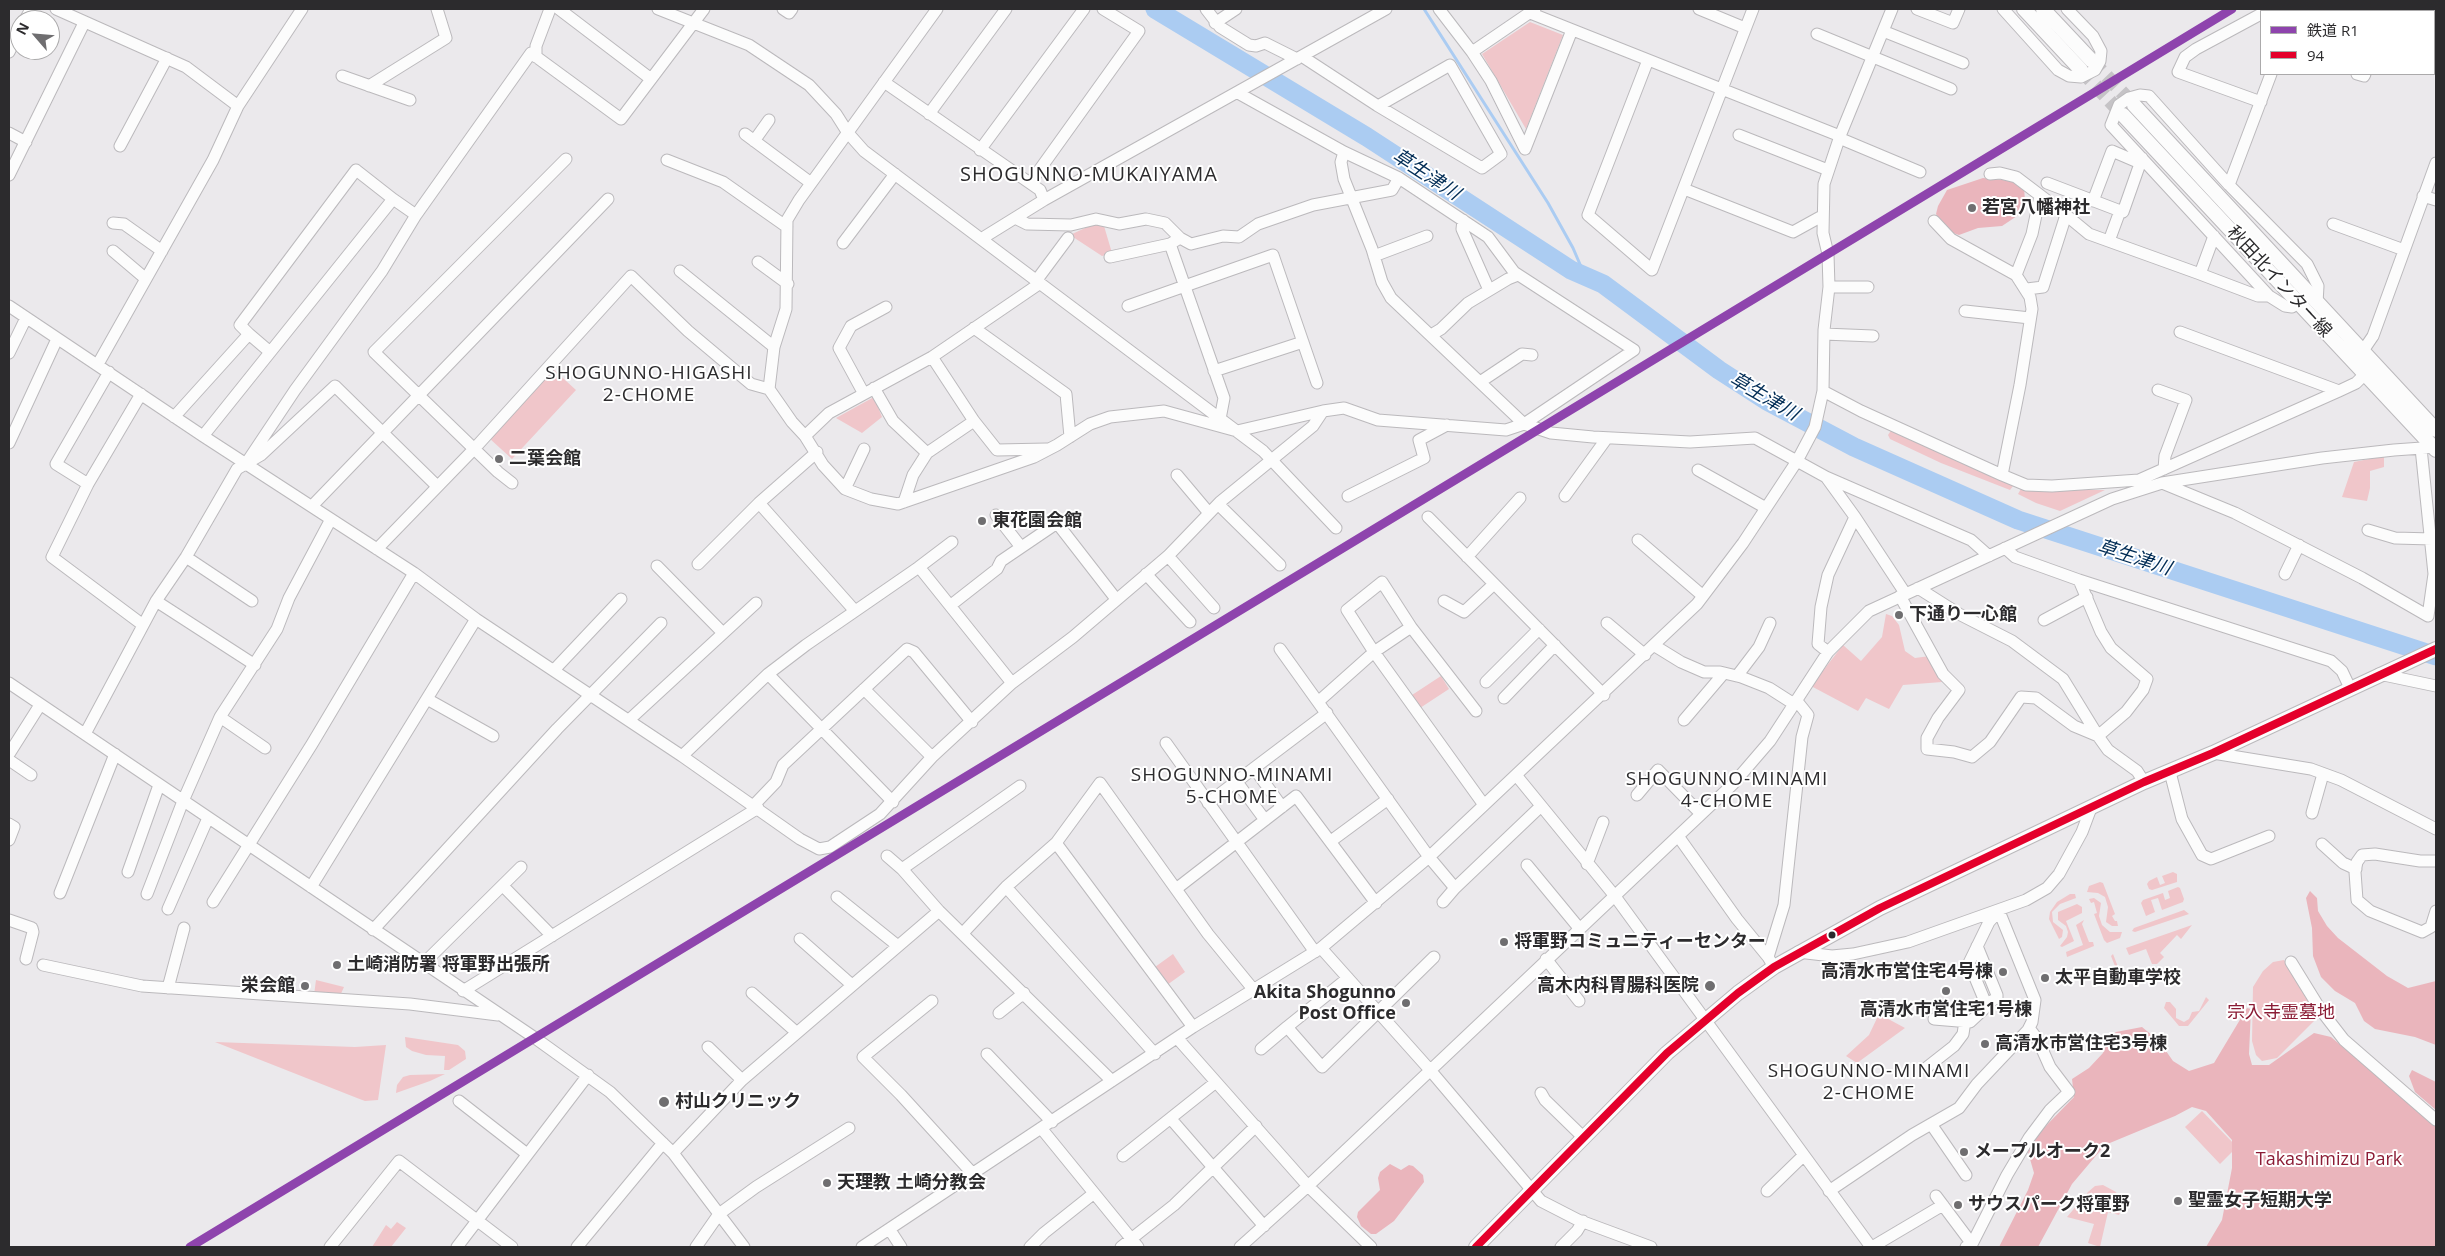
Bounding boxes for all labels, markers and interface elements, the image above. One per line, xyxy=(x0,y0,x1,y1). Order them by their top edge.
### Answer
north arrow xyxy=(10,10,60,60)
legend xyxy=(2260,10,2435,75)
text: N xyxy=(11,19,33,38)
text: 鉄道 R1 xyxy=(2307,20,2359,40)
text: 94 xyxy=(2307,45,2324,65)
water label: 草生津川 xyxy=(1388,145,1464,205)
district label: SHOGUNNO-MUKAIYAMA xyxy=(958,163,1220,187)
place label: 若宮八幡神社 xyxy=(1982,197,2090,219)
marker: 若宮八幡神社 xyxy=(1966,202,1978,214)
street label: 秋田北インター線 xyxy=(2222,222,2336,342)
district label: SHOGUNNO-HIGASHI 2-CHOME xyxy=(543,363,755,407)
water label: 草生津川 xyxy=(1725,368,1803,426)
place label: 二葉会館 xyxy=(509,448,581,470)
marker: 二葉会館 xyxy=(493,453,505,465)
place label: 東花園会館 xyxy=(992,510,1082,532)
marker: 東花園会館 xyxy=(976,515,988,527)
water label: 草生津川 xyxy=(2094,535,2174,581)
place label: 下通り一心館 xyxy=(1909,604,2017,626)
marker: 下通り一心館 xyxy=(1893,609,1905,621)
district label: SHOGUNNO-MINAMI 5-CHOME xyxy=(1129,765,1335,809)
district label: SHOGUNNO-MINAMI 4-CHOME xyxy=(1624,769,1830,813)
unlabelled marker xyxy=(1827,930,1837,940)
place label: 将軍野コミュニティーセンター xyxy=(1514,931,1766,953)
marker: 将軍野コミュニティーセンター xyxy=(1498,936,1510,948)
place label: 土崎消防署 将軍野出張所 xyxy=(347,954,550,976)
marker: 土崎消防署 将軍野出張所 xyxy=(331,959,343,971)
place label: 高清水市営住宅4号棟 xyxy=(1821,961,1993,983)
marker: 高清水市営住宅4号棟 xyxy=(1997,966,2009,978)
place label: 太平自動車学校 xyxy=(2055,967,2181,989)
marker: 太平自動車学校 xyxy=(2039,972,2051,984)
place label: 栄会館 xyxy=(241,975,295,997)
place label: 高木内科胃腸科医院 xyxy=(1537,975,1699,997)
marker: 高木内科胃腸科医院 xyxy=(1703,979,1717,993)
marker: 栄会館 xyxy=(299,980,311,992)
place label: Akita Shogunno Post Office xyxy=(1254,982,1396,1024)
marker: 高清水市営住宅1号棟 xyxy=(1940,985,1952,997)
marker: Akita Shogunno Post Office xyxy=(1400,997,1412,1009)
place label: 高清水市営住宅1号棟 xyxy=(1860,999,2032,1021)
park label: 宗入寺霊墓地 xyxy=(2227,1002,2335,1024)
place label: 高清水市営住宅3号棟 xyxy=(1995,1033,2167,1055)
marker: 高清水市営住宅3号棟 xyxy=(1979,1038,1991,1050)
district label: SHOGUNNO-MINAMI 2-CHOME xyxy=(1766,1061,1972,1105)
place label: 村山クリニック xyxy=(675,1091,801,1113)
marker: 村山クリニック xyxy=(657,1095,671,1109)
place label: メープルオーク2 xyxy=(1974,1141,2110,1163)
marker: メープルオーク2 xyxy=(1958,1146,1970,1158)
park label: Takashimizu Park xyxy=(2256,1149,2402,1171)
place label: 天理教 土崎分教会 xyxy=(837,1172,986,1194)
marker: 天理教 土崎分教会 xyxy=(821,1177,833,1189)
place label: 聖霊女子短期大学 xyxy=(2188,1190,2332,1212)
place label: サウスパーク将軍野 xyxy=(1968,1194,2130,1216)
marker: 聖霊女子短期大学 xyxy=(2172,1195,2184,1207)
marker: サウスパーク将軍野 xyxy=(1952,1199,1964,1211)

